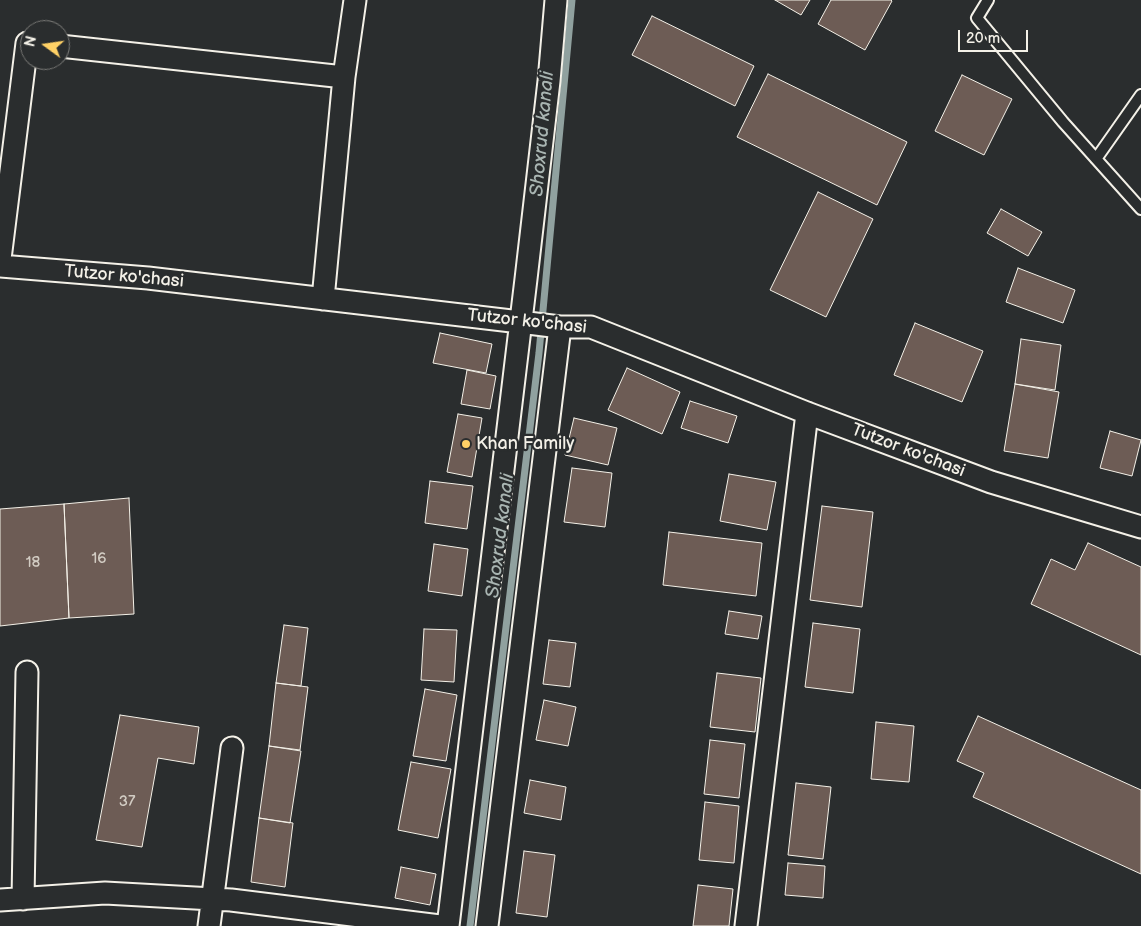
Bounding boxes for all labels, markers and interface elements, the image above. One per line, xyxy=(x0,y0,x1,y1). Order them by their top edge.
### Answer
north arrow xyxy=(20,20,70,70)
scale bar xyxy=(961,20,1031,52)
text: 20 m xyxy=(966,29,1000,48)
text: N xyxy=(21,34,40,49)
water label: Shoxrud kanali xyxy=(526,71,560,197)
street label: Tutzor ko'chasi xyxy=(63,261,185,293)
street label: Tutzor ko'chasi xyxy=(466,305,588,339)
street label: Tutzor ko'chasi xyxy=(848,419,968,483)
place label: Khan Family xyxy=(476,433,574,455)
marker: Khan Family xyxy=(460,438,472,450)
water label: Shoxrud kanali xyxy=(482,472,520,600)
house number: 16 xyxy=(92,550,106,568)
house number: 18 xyxy=(26,554,40,572)
house number: 37 xyxy=(119,793,135,811)

